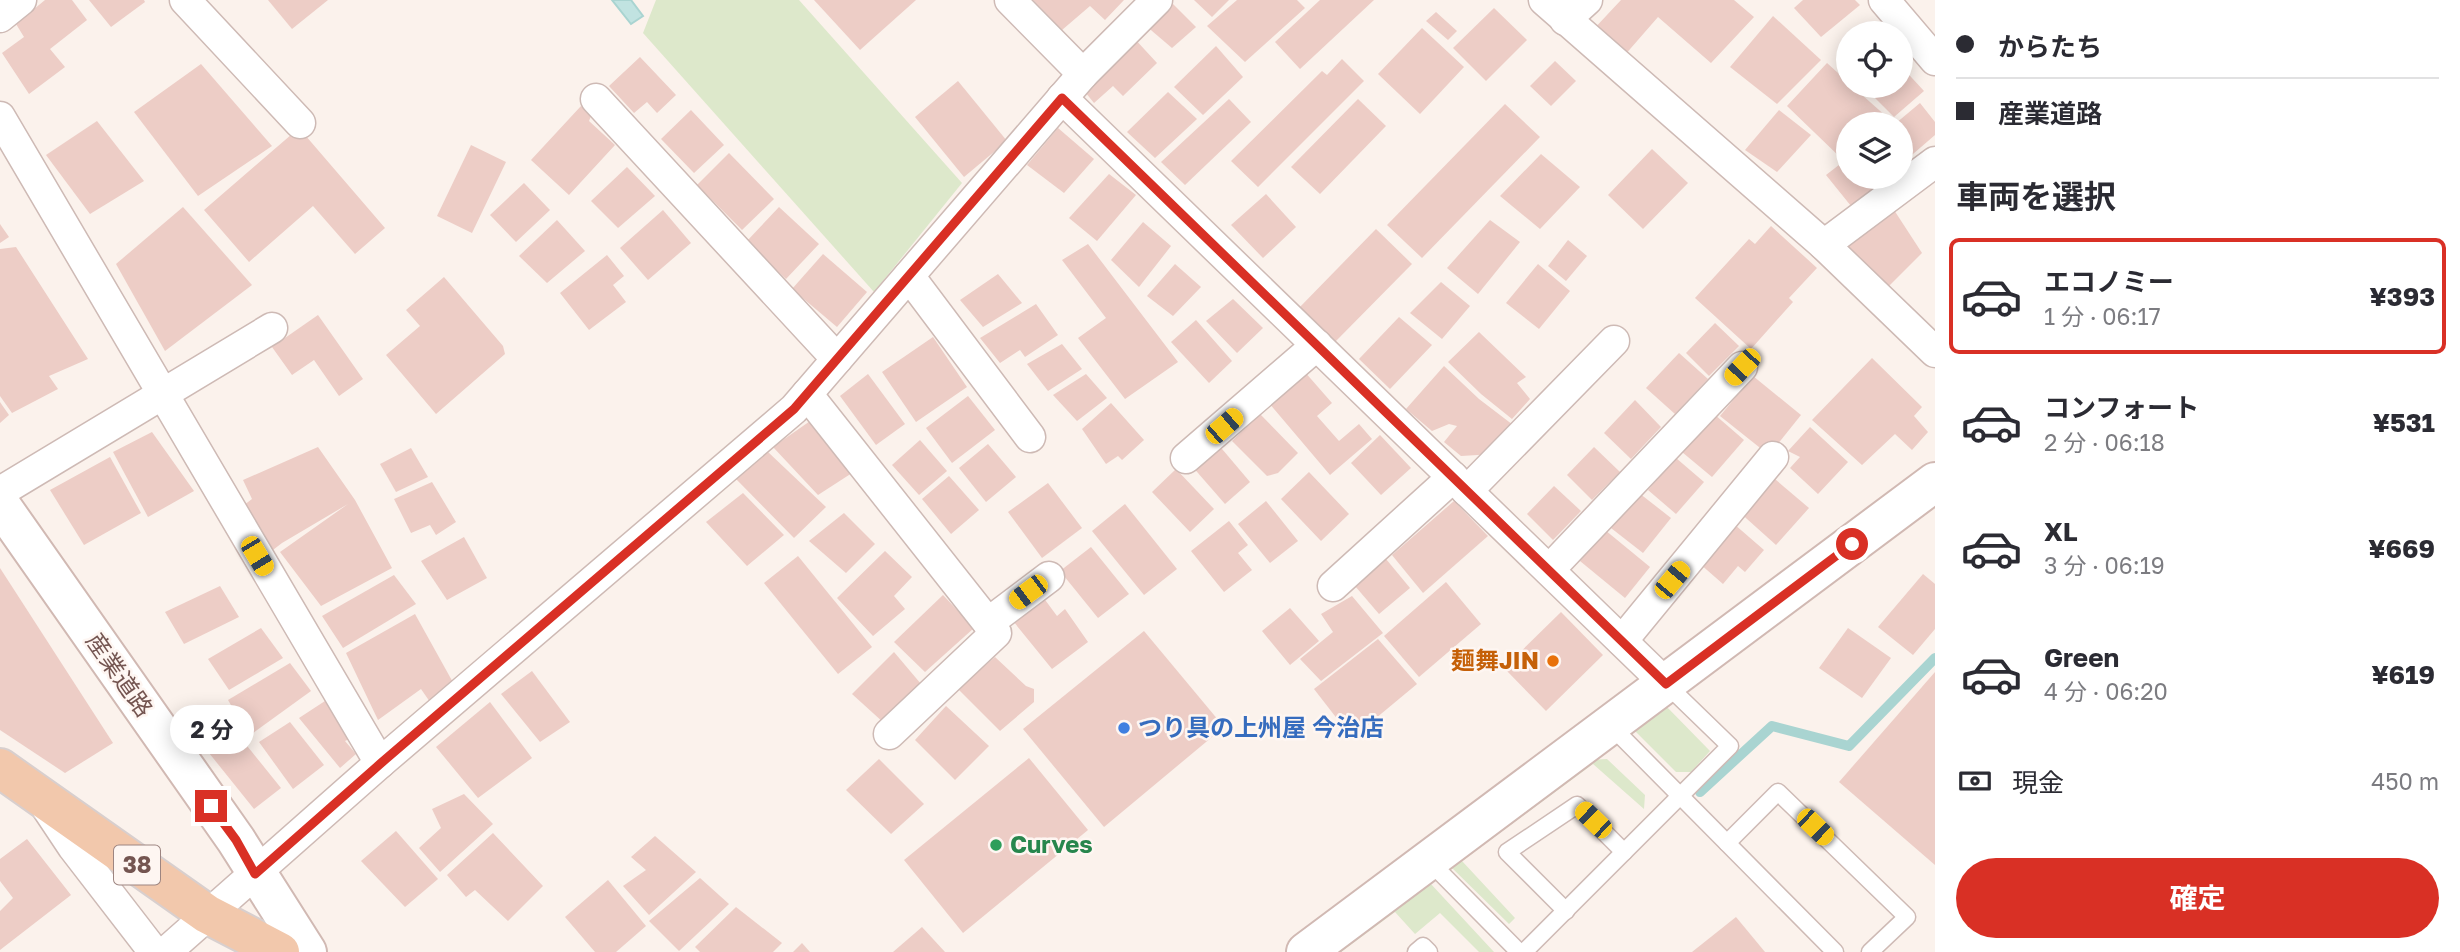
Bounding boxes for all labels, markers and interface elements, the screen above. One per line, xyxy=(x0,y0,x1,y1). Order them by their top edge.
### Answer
map controls xyxy=(1836,21,1913,189)
button: locate xyxy=(1836,21,1913,98)
text: からたち xyxy=(1998,31,2102,62)
text: 産業道路 xyxy=(1998,98,2102,129)
button: layers xyxy=(1836,112,1913,189)
text: 車両を選択 xyxy=(1956,177,2116,215)
icon: car xyxy=(1960,265,2023,328)
text: エコノミー xyxy=(2044,266,2174,297)
text: ¥393 xyxy=(2370,281,2435,312)
text: 1 分 · 06:17 xyxy=(2044,302,2161,330)
car xyxy=(1720,344,1765,390)
icon: car xyxy=(1960,391,2023,454)
text: コンフォート xyxy=(2044,392,2199,423)
car xyxy=(1202,404,1247,448)
text: ¥531 xyxy=(2373,407,2435,438)
text: 2 分 · 06:18 xyxy=(2044,428,2165,456)
text: XL xyxy=(2044,516,2078,547)
icon: car xyxy=(1960,517,2023,580)
route start xyxy=(1836,528,1868,560)
car xyxy=(238,533,277,579)
text: ¥669 xyxy=(2368,533,2435,564)
text: 3 分 · 06:19 xyxy=(2044,551,2165,579)
car xyxy=(1651,557,1694,603)
car xyxy=(1005,571,1052,613)
street label: 産業道路 xyxy=(81,627,160,722)
text: Green xyxy=(2044,642,2119,673)
icon: car xyxy=(1960,643,2023,706)
place label: 麺舞JIN xyxy=(1451,645,1539,674)
marker: 麺舞JIN xyxy=(1545,653,1561,669)
text: ¥619 xyxy=(2371,659,2435,690)
text: 4 分 · 06:20 xyxy=(2044,677,2168,705)
callout: 2 分 xyxy=(169,704,253,754)
place label: つり具の上州屋 今治店 xyxy=(1138,712,1384,741)
text: 2 分 xyxy=(191,715,233,743)
marker: つり具の上州屋 今治店 xyxy=(1116,720,1132,736)
icon: cash xyxy=(1956,762,1994,800)
text: 現金 xyxy=(2012,767,2064,798)
text: 450 m xyxy=(2371,767,2439,795)
route end xyxy=(195,790,227,822)
car xyxy=(1571,798,1616,842)
car xyxy=(1793,805,1838,849)
place label: Curves xyxy=(1010,829,1093,858)
marker: Curves xyxy=(988,837,1004,853)
road number: 38 xyxy=(114,846,160,884)
button: 確定 xyxy=(1956,858,2439,938)

